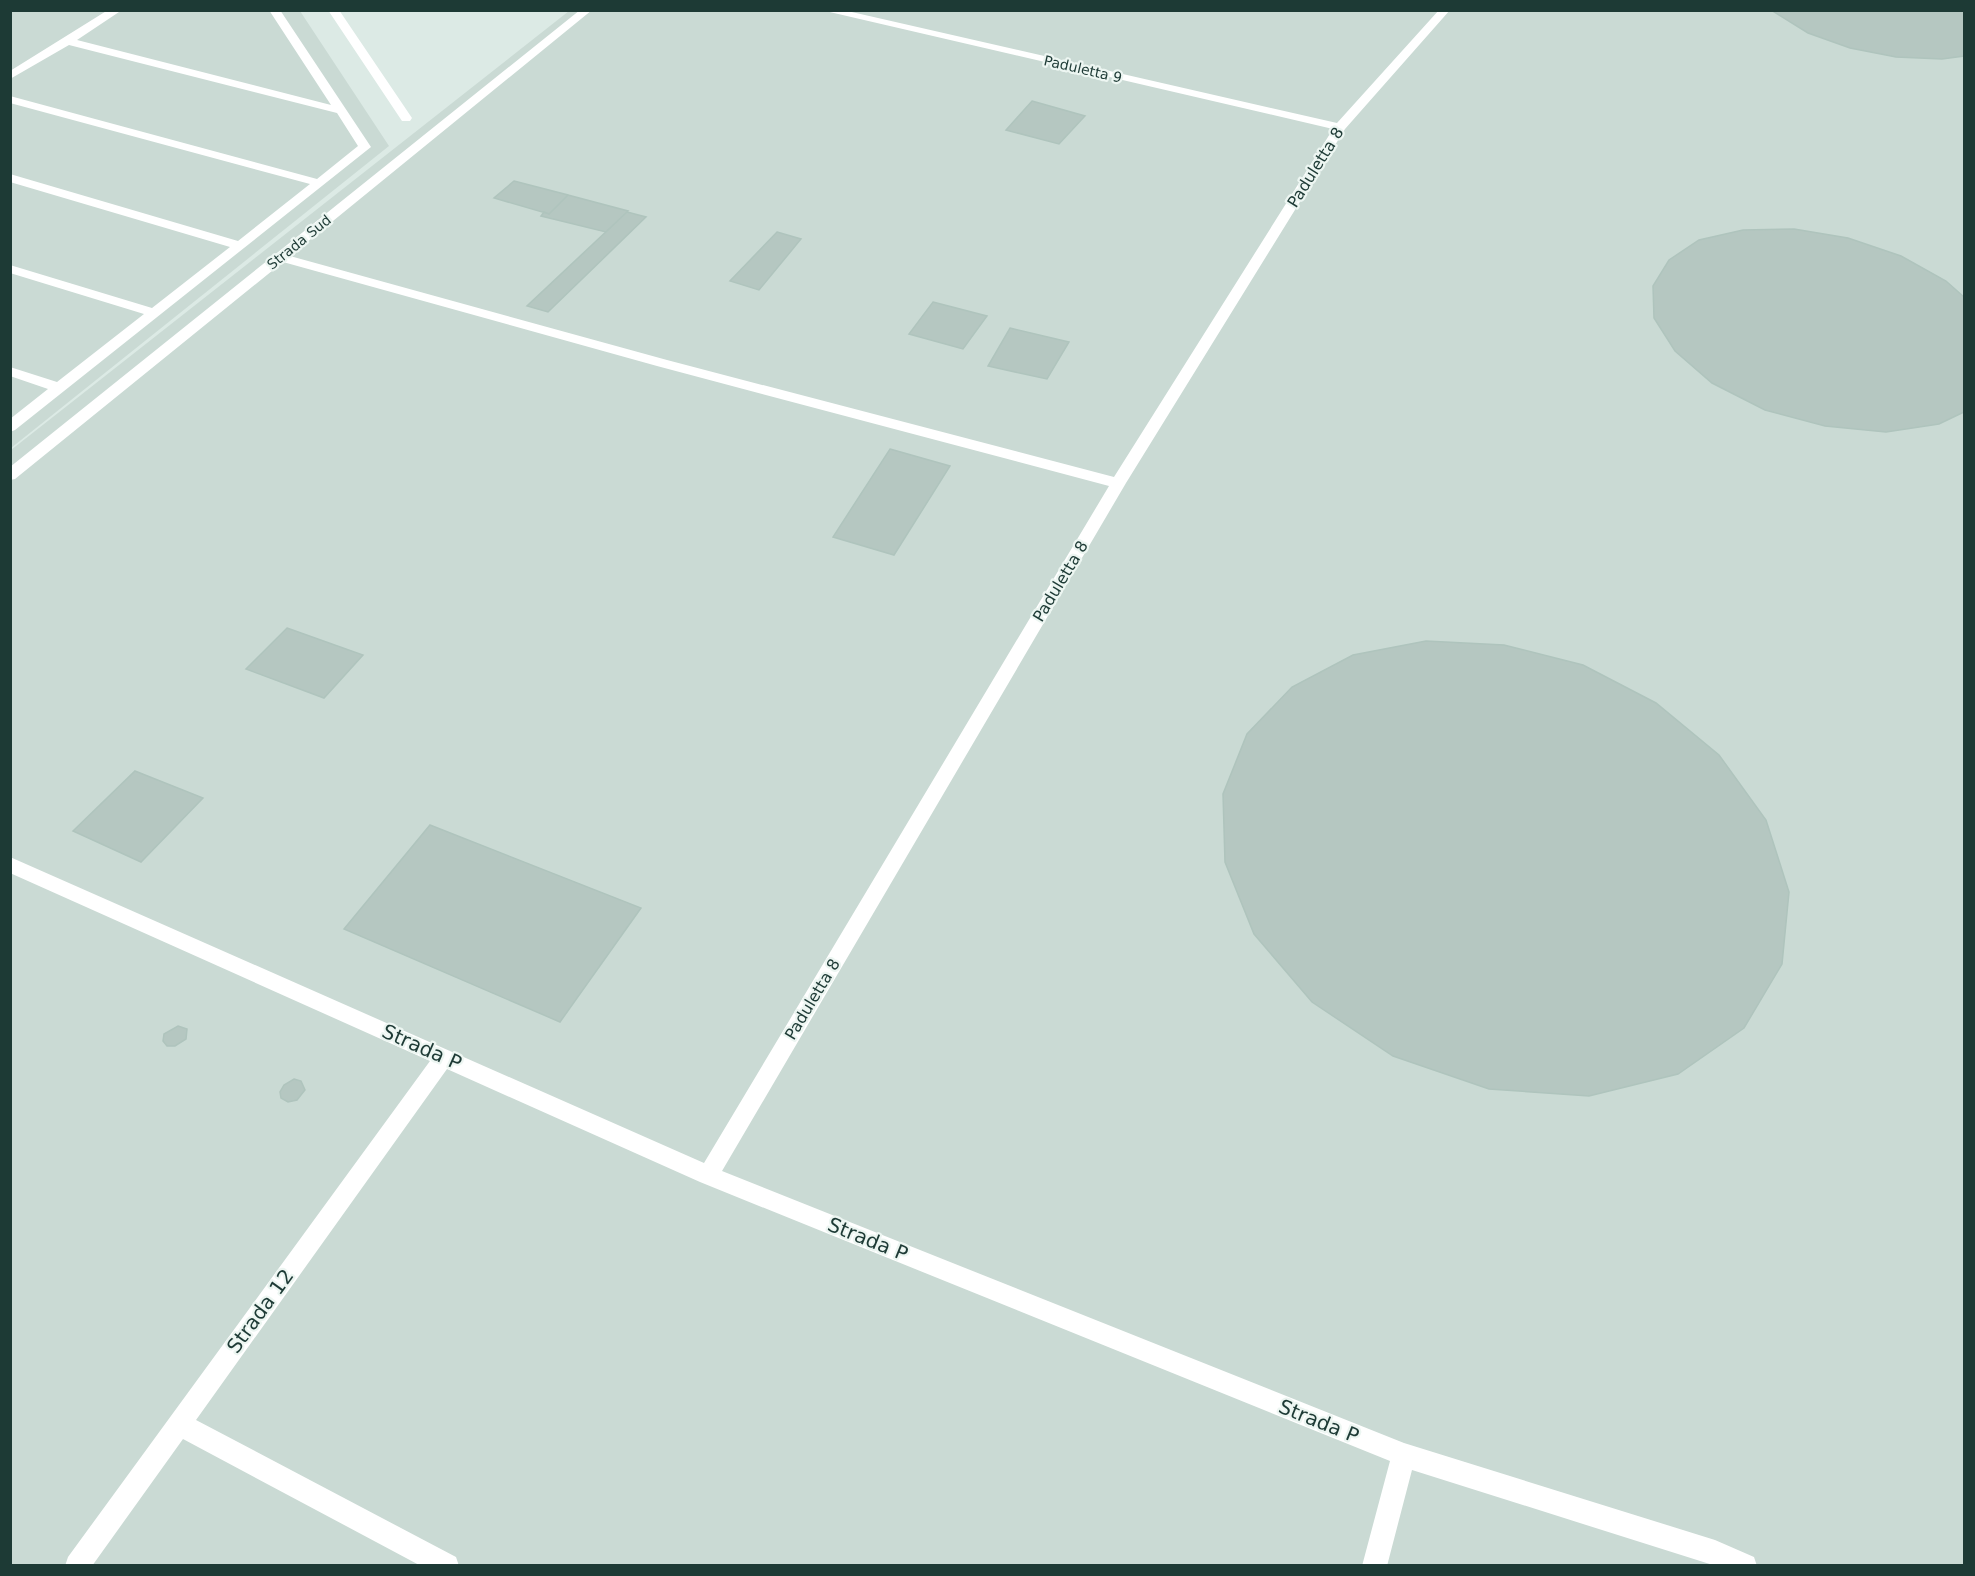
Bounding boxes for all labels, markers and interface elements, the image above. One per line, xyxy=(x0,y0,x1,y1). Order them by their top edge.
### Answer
street label: Paduletta 9 xyxy=(1042,52,1124,86)
street label: Paduletta 8 xyxy=(1283,124,1348,211)
street label: Strada Sud xyxy=(264,211,334,273)
street label: Paduletta 8 xyxy=(1029,537,1092,625)
street label: Paduletta 8 xyxy=(781,955,844,1043)
street label: Strada P xyxy=(379,1019,465,1075)
street label: Strada P xyxy=(824,1212,912,1266)
street label: Strada 12 xyxy=(222,1264,298,1358)
street label: Strada P xyxy=(1275,1394,1363,1448)

